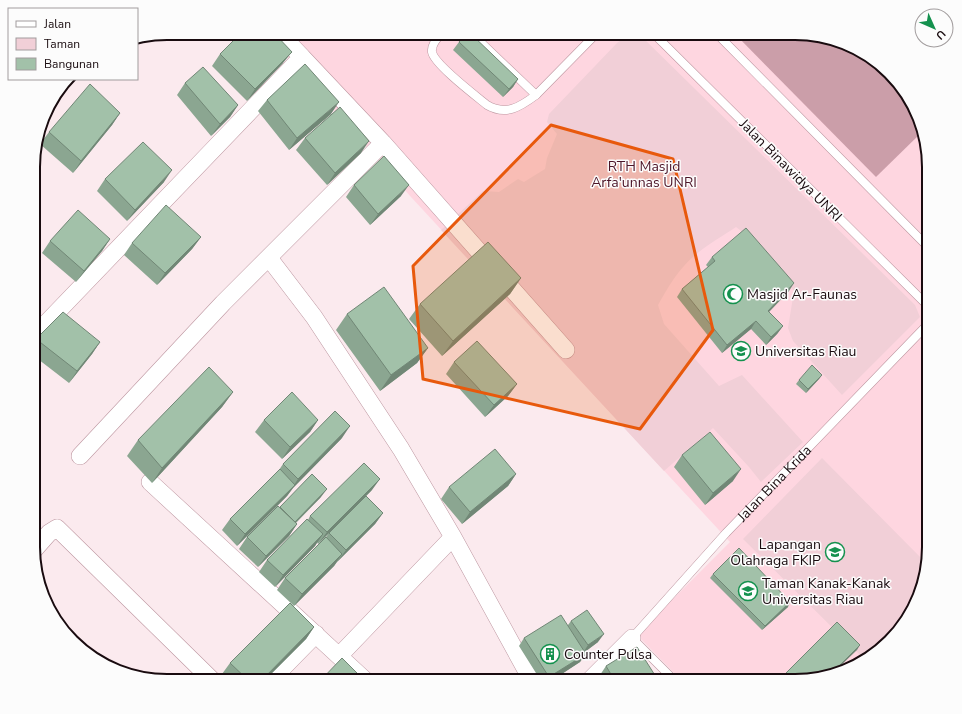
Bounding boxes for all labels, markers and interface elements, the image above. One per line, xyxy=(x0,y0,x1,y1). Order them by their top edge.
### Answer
legend xyxy=(8,8,138,80)
north arrow xyxy=(914,8,954,48)
text: Jalan xyxy=(43,16,71,32)
text: U xyxy=(933,27,949,43)
text: Taman xyxy=(44,36,80,52)
text: Bangunan xyxy=(44,56,99,72)
street label: Jalan Binawidya UNRI xyxy=(734,114,846,226)
park label: RTH Masjid Arfa'unnas UNRI xyxy=(591,157,697,192)
mosque icon: Masjid Ar-Faunas xyxy=(722,283,744,305)
place label: Masjid Ar-Faunas xyxy=(747,285,857,304)
school or university icon: Universitas Riau xyxy=(730,340,752,362)
place label: Universitas Riau xyxy=(755,342,856,361)
street label: Jalan Bina Krida xyxy=(732,441,816,527)
place label: Lapangan Olahraga FKIP xyxy=(730,535,821,570)
school or university icon: Lapangan Olahraga FKIP xyxy=(824,541,846,563)
place label: Taman Kanak-Kanak Universitas Riau xyxy=(762,574,891,609)
school or university icon: Taman Kanak-Kanak Universitas Riau xyxy=(737,580,759,602)
building icon: Counter Pulsa xyxy=(539,643,561,665)
place label: Counter Pulsa xyxy=(564,645,652,664)

